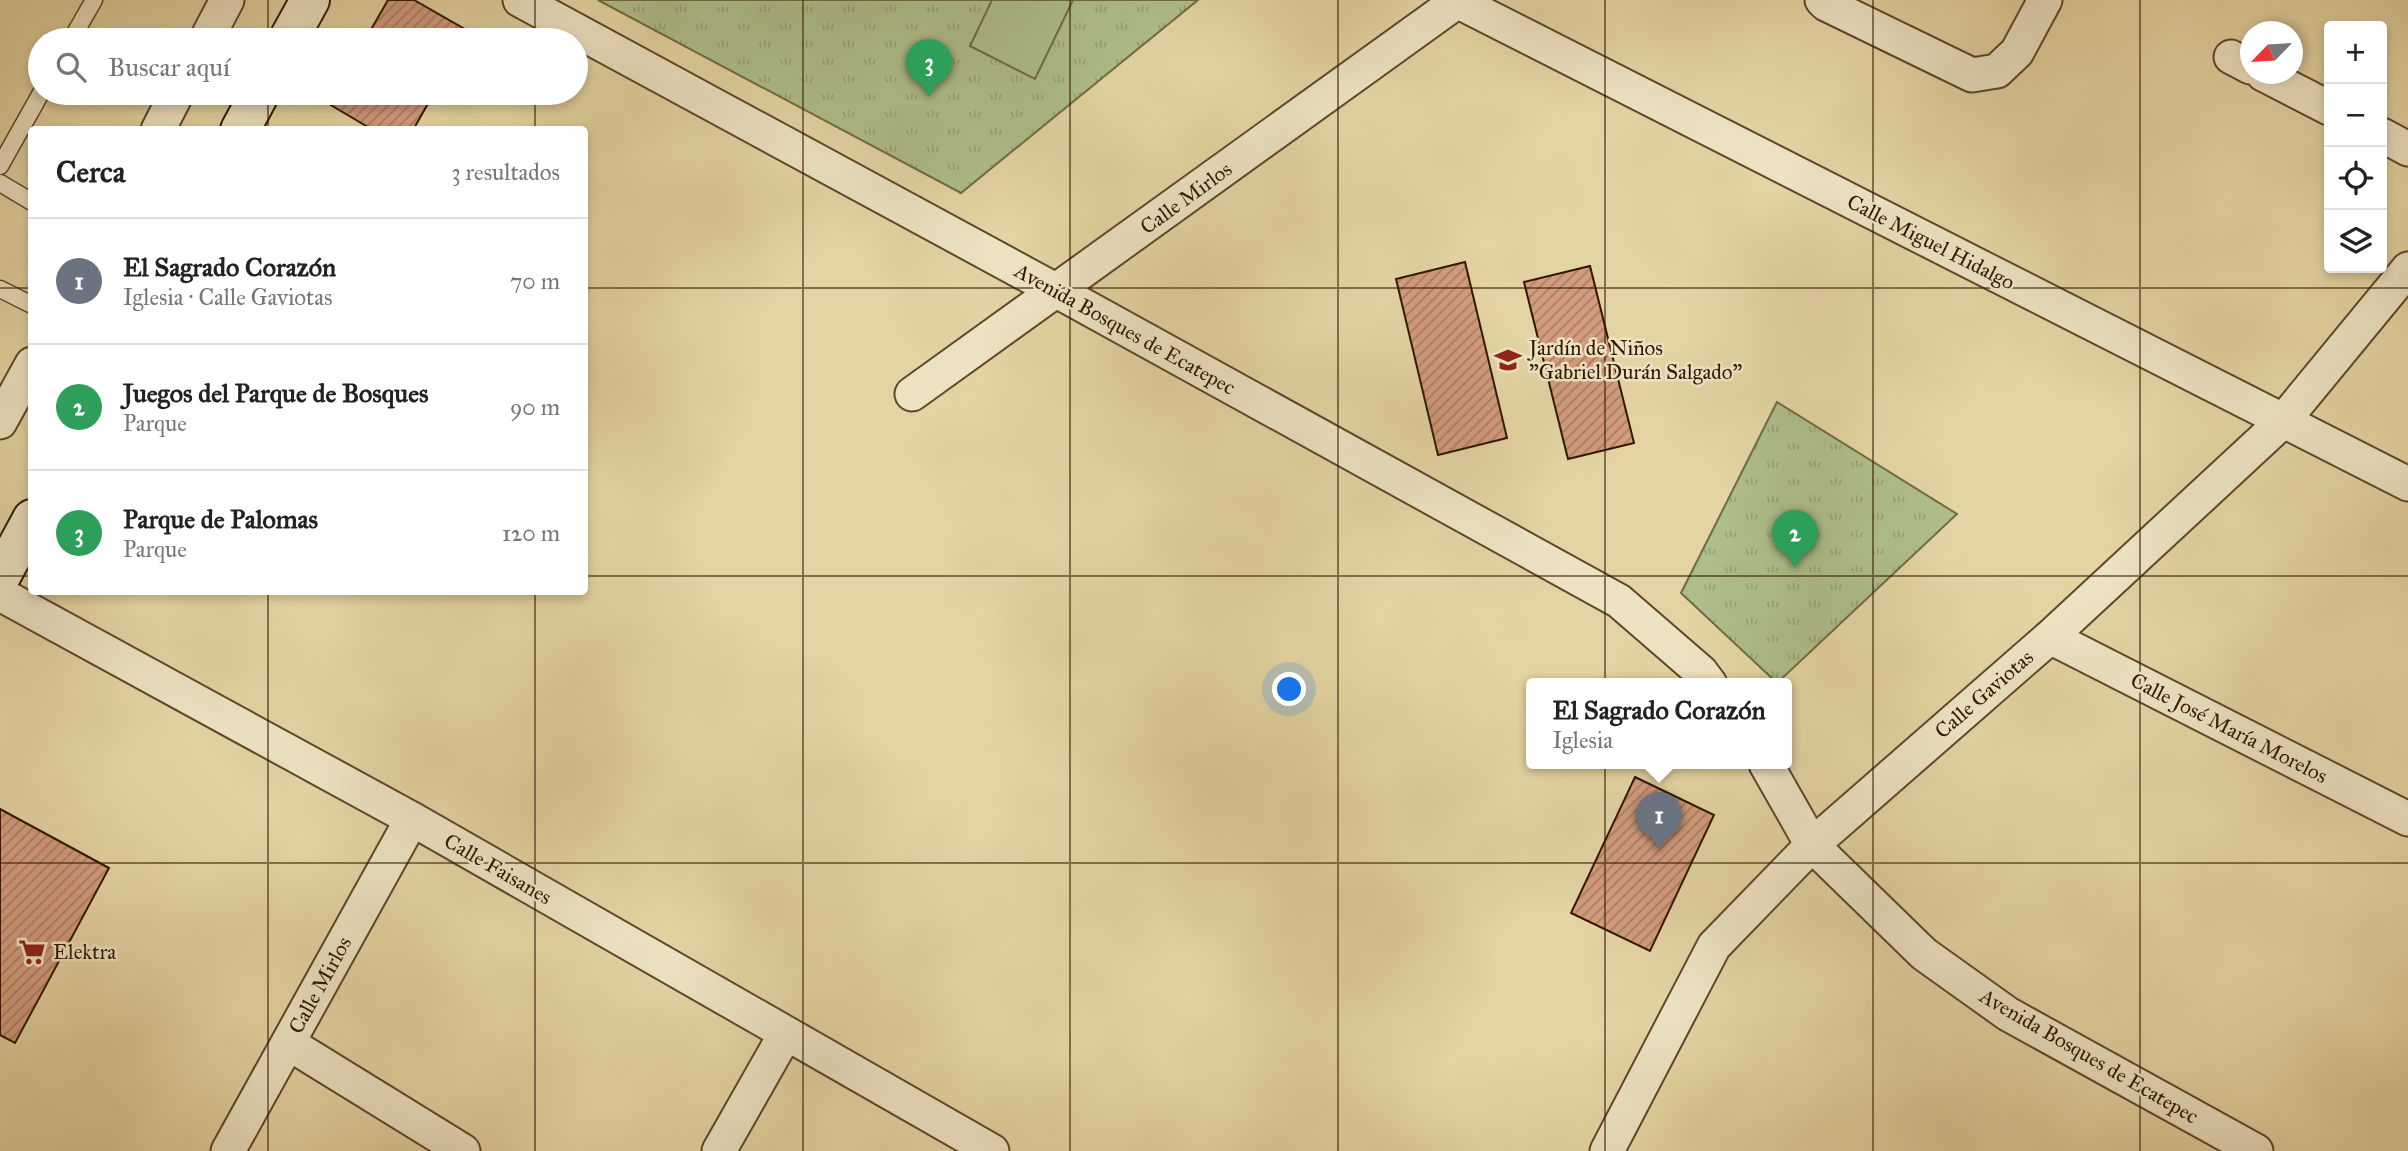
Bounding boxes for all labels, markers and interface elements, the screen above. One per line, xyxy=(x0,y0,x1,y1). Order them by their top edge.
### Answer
north arrow xyxy=(2240,21,2303,84)
map controls xyxy=(2324,21,2387,273)
button: + xyxy=(2324,21,2387,84)
search box xyxy=(28,28,588,105)
pin: 3 xyxy=(906,39,952,97)
icon: search xyxy=(52,48,90,86)
text: Buscar aquí xyxy=(108,51,230,83)
button: − xyxy=(2324,84,2387,147)
button: locate xyxy=(2324,147,2387,210)
text: Cerca xyxy=(56,154,125,190)
street label: Calle Mirlos xyxy=(1135,156,1237,240)
text: 3 resultados xyxy=(451,158,560,186)
street label: Calle Miguel Hidalgo xyxy=(1843,188,2019,296)
button: layers xyxy=(2324,210,2387,273)
text: El Sagrado Corazón xyxy=(123,251,336,283)
street label: Avenida Bosques de Ecatepec xyxy=(1009,257,1240,401)
text: 1 xyxy=(74,267,84,295)
text: 70 m xyxy=(510,267,560,295)
text: Iglesia · Calle Gaviotas xyxy=(123,283,332,311)
place label: Jardín de Niños "Gabriel Durán Salgado" xyxy=(1527,335,1743,385)
school or university icon: Jardín de Niños "Gabriel Durán Salgado" xyxy=(1493,345,1523,375)
text: Juegos del Parque de Bosques xyxy=(123,377,428,409)
text: 2 xyxy=(73,393,85,421)
text: 90 m xyxy=(510,393,560,421)
text: Parque xyxy=(123,409,187,437)
text: Parque de Palomas xyxy=(123,503,318,535)
pin: 2 xyxy=(1772,510,1818,568)
text: 3 xyxy=(74,519,84,547)
text: 120 m xyxy=(502,519,560,547)
text: Parque xyxy=(123,535,187,563)
street label: Calle Gaviotas xyxy=(1929,644,2039,744)
street label: Calle José María Morelos xyxy=(2126,667,2332,789)
your location xyxy=(1272,672,1306,706)
popup xyxy=(1526,678,1792,769)
text: El Sagrado Corazón xyxy=(1552,694,1766,726)
text: Iglesia xyxy=(1552,726,1613,754)
pin: 1 xyxy=(1636,792,1682,850)
street label: Calle Faisanes xyxy=(440,828,556,910)
street label: Calle Mirlos xyxy=(283,932,357,1038)
supermarket icon: Elektra xyxy=(17,937,47,967)
place label: Elektra xyxy=(53,939,116,965)
street label: Avenida Bosques de Ecatepec xyxy=(1974,982,2203,1129)

